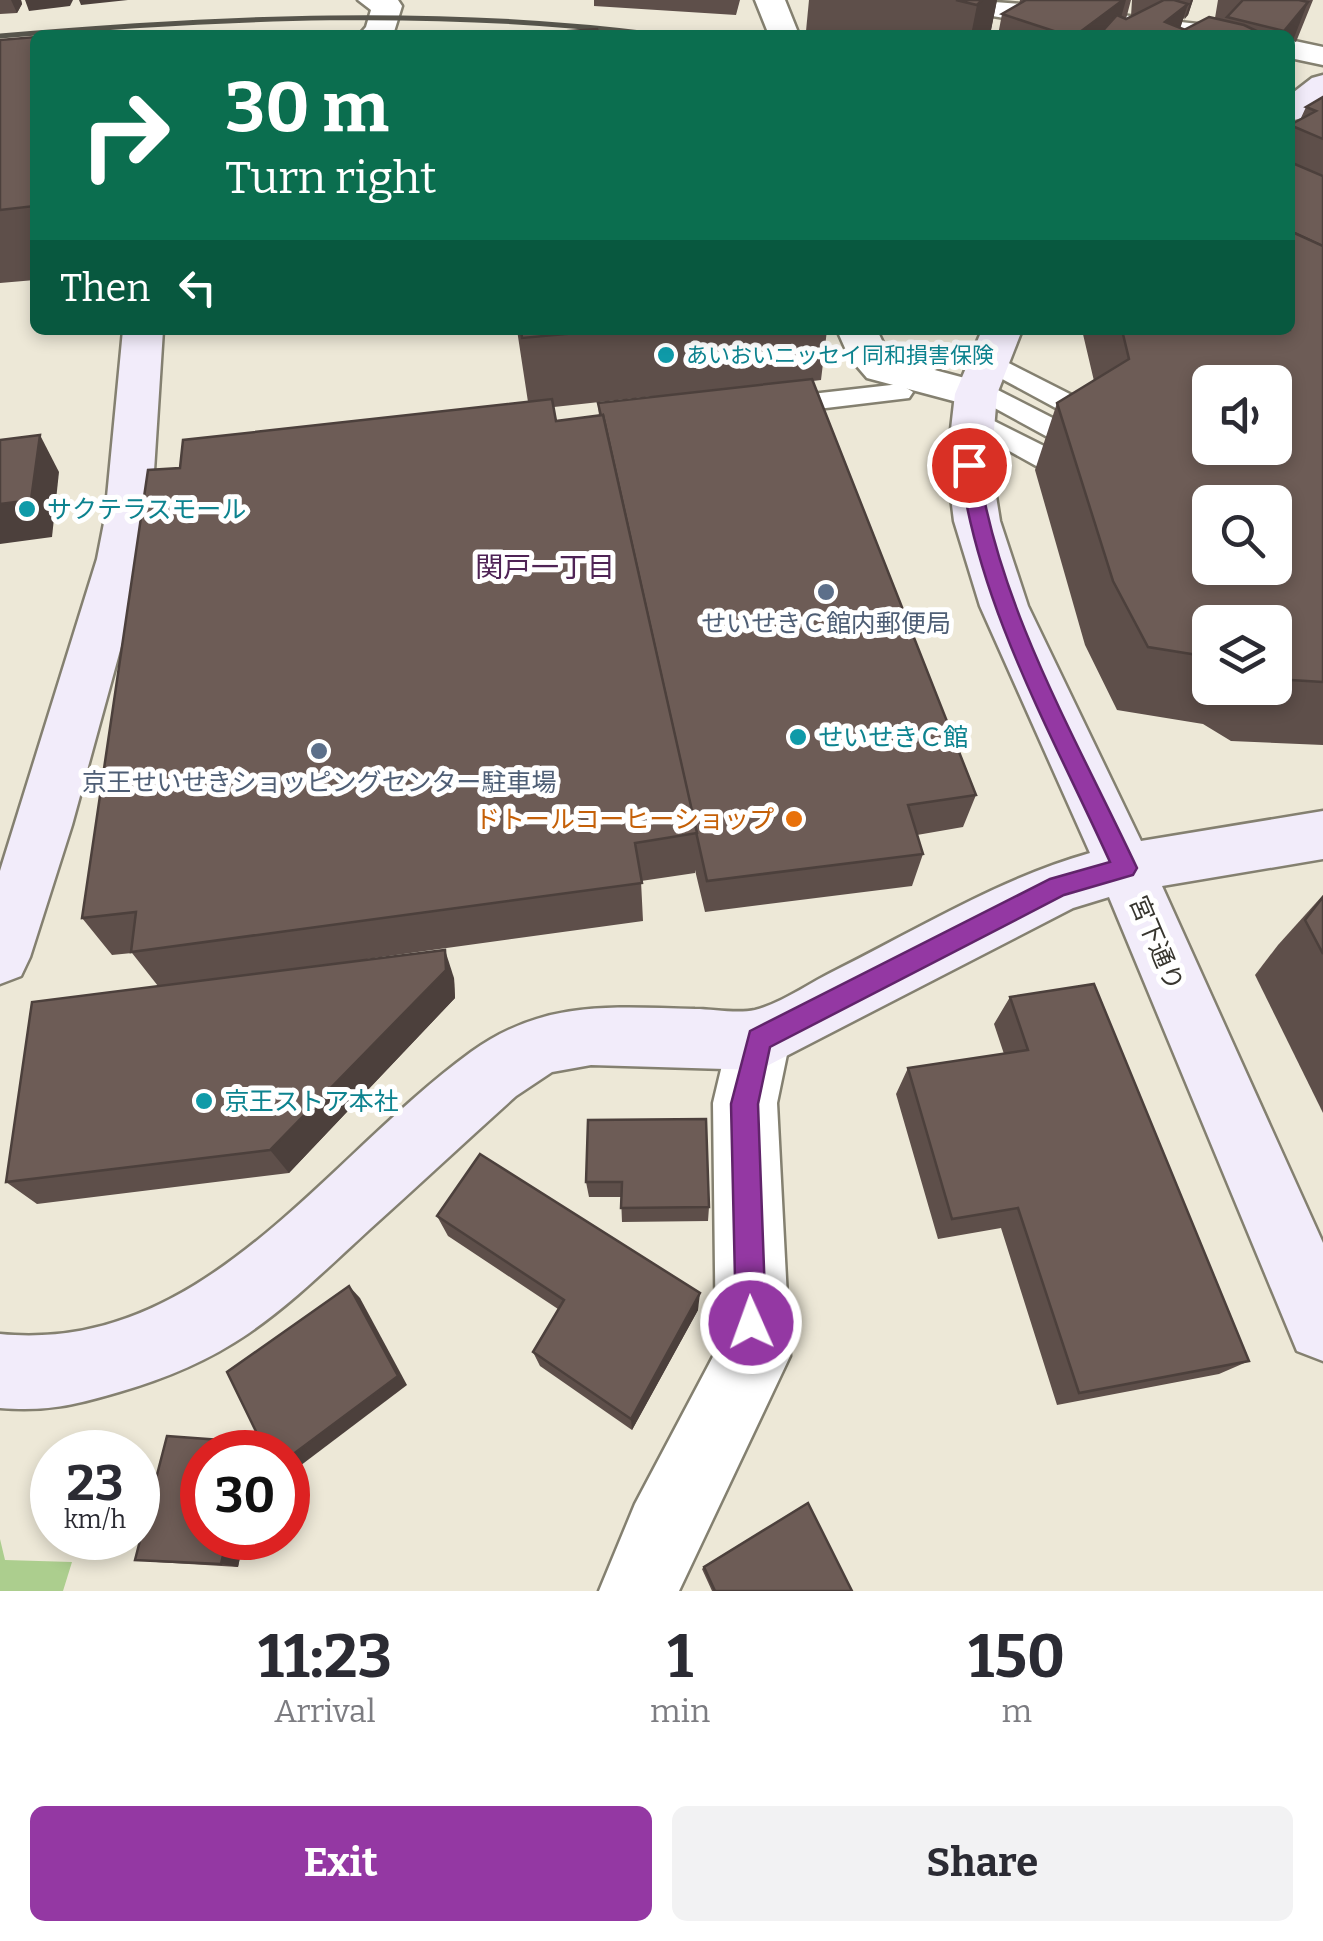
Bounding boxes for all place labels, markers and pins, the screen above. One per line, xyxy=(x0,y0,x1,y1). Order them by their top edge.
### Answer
place label: あいおいニッセイ同和損害保険 xyxy=(686,342,994,369)
marker: あいおいニッセイ同和損害保険 xyxy=(655,344,677,366)
pin xyxy=(927,423,1012,508)
place label: サクテラスモール xyxy=(47,495,247,525)
marker: サクテラスモール xyxy=(16,498,38,520)
marker: せいせきＣ館内郵便局 xyxy=(815,581,837,603)
place label: せいせきＣ館内郵便局 xyxy=(701,609,951,639)
place label: せいせきＣ館 xyxy=(818,723,968,753)
marker: せいせきＣ館 xyxy=(787,726,809,748)
marker: 京王せいせきショッピングセンター駐車場 xyxy=(308,740,330,762)
place label: 京王せいせきショッピングセンター駐車場 xyxy=(81,768,557,798)
place label: ドトールコーヒーショップ xyxy=(475,805,774,835)
marker: ドトールコーヒーショップ xyxy=(783,808,805,830)
place label: 京王ストア本社 xyxy=(224,1087,399,1117)
marker: 京王ストア本社 xyxy=(193,1090,215,1112)

